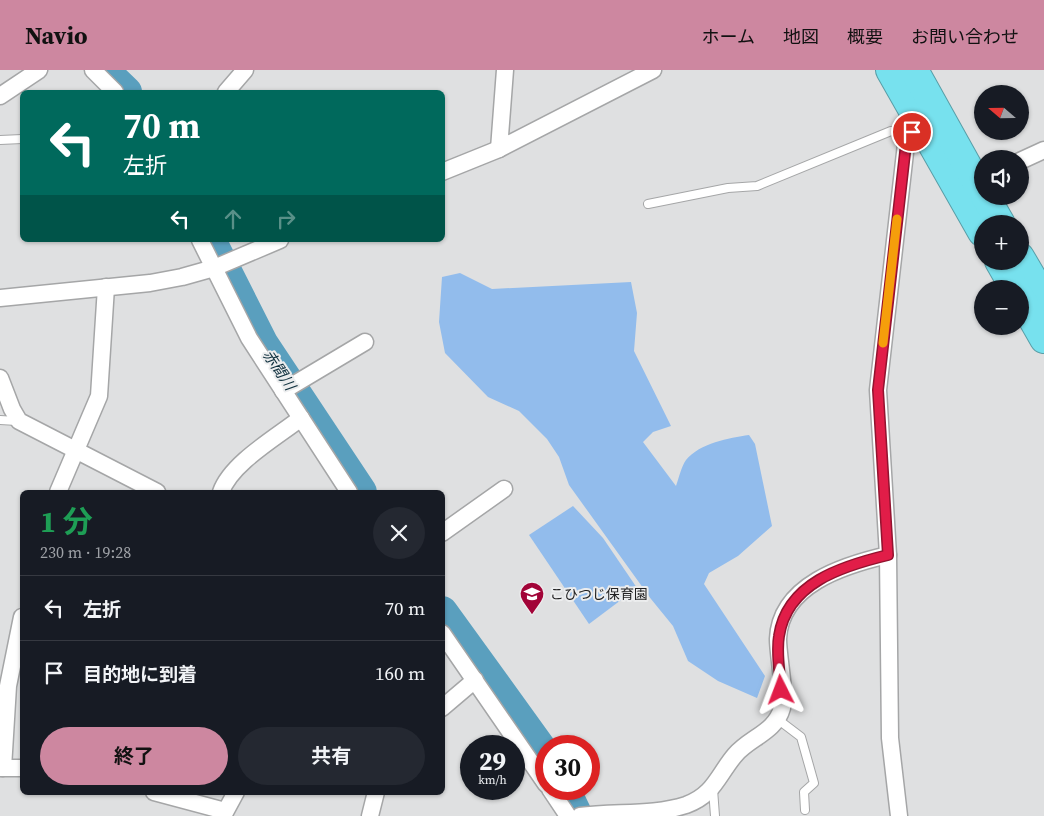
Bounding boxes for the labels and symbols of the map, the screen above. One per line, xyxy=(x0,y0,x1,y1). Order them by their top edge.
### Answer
north arrow xyxy=(974,85,1029,140)
pin xyxy=(891,111,933,153)
water label: 赤間川 xyxy=(258,345,302,396)
school or university icon: こひつじ保育園 xyxy=(519,581,545,615)
place label: こひつじ保育園 xyxy=(550,584,648,604)
position arrow xyxy=(754,663,806,715)
speed limit sign: 30 xyxy=(535,735,600,800)

